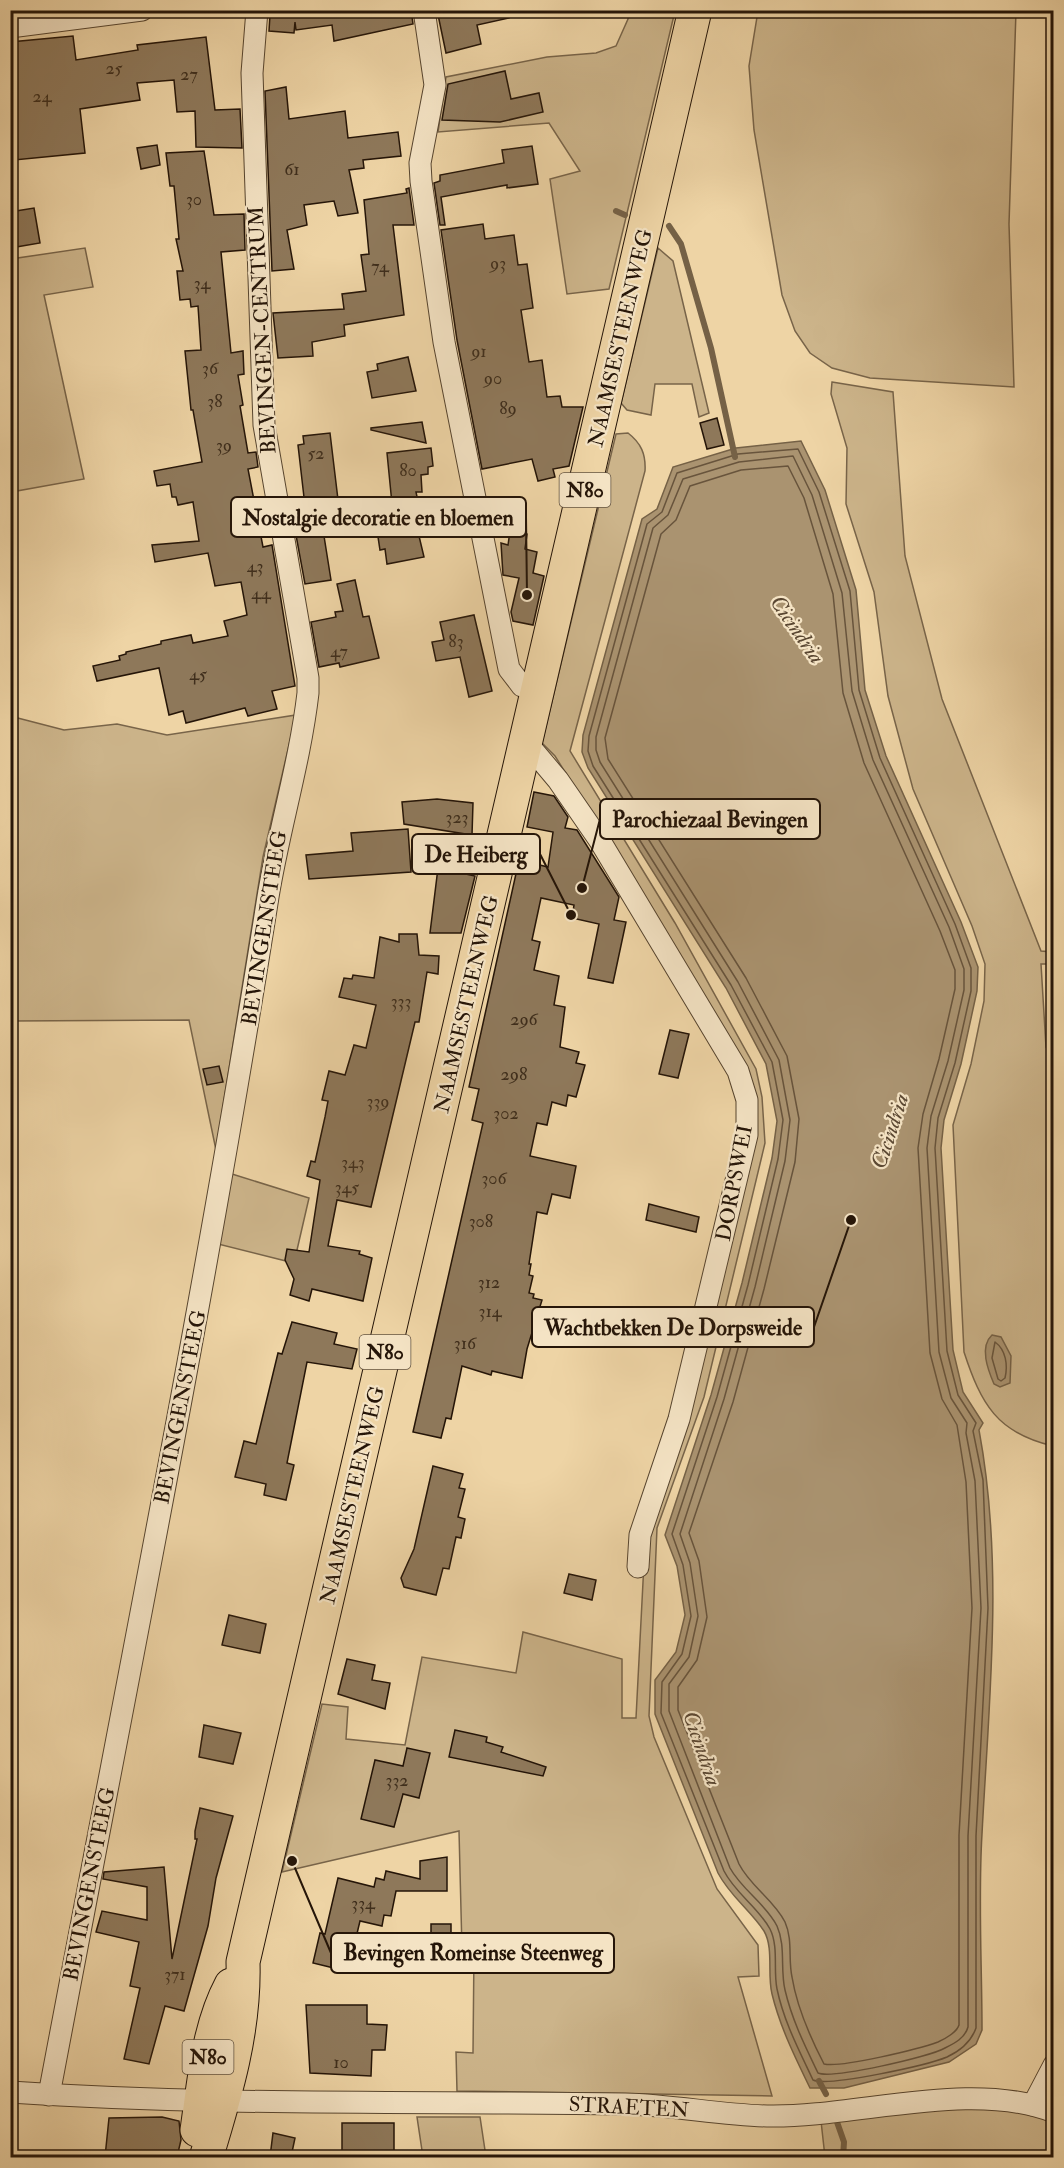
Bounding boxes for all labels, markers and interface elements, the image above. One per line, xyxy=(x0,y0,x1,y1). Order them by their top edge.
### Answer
house number: 25 xyxy=(106,57,123,80)
house number: 27 xyxy=(180,63,198,86)
house number: 24 xyxy=(33,85,53,108)
house number: 61 xyxy=(284,158,300,181)
house number: 30 xyxy=(186,188,202,211)
street label: BEVINGEN-CENTRUM xyxy=(243,205,282,455)
street label: NAAMSESTEENWEG xyxy=(582,227,659,450)
house number: 93 xyxy=(488,252,506,275)
house number: 74 xyxy=(371,255,390,278)
house number: 34 xyxy=(194,272,212,295)
house number: 91 xyxy=(469,340,487,363)
house number: 36 xyxy=(202,357,219,380)
house number: 90 xyxy=(482,367,502,390)
house number: 38 xyxy=(207,390,223,413)
house number: 89 xyxy=(499,397,517,420)
house number: 39 xyxy=(216,434,232,457)
house number: 52 xyxy=(308,442,324,465)
house number: 80 xyxy=(399,459,417,482)
road number: N80 xyxy=(560,473,610,507)
callout: Nostalgie decoratie en bloemen xyxy=(231,497,526,537)
text: Nostalgie decoratie en bloemen xyxy=(241,504,514,533)
house number: 43 xyxy=(247,555,263,578)
house number: 44 xyxy=(251,582,272,605)
water label: Cicindria xyxy=(763,590,831,669)
house number: 83 xyxy=(448,630,464,653)
house number: 47 xyxy=(330,640,348,663)
house number: 45 xyxy=(189,663,207,686)
callout: Parochiezaal Bevingen xyxy=(600,799,820,839)
house number: 323 xyxy=(446,806,468,829)
text: Parochiezaal Bevingen xyxy=(612,806,809,835)
street label: BEVINGENSTEEG xyxy=(236,829,293,1028)
callout: De Heiberg xyxy=(412,834,540,874)
text: De Heiberg xyxy=(424,841,529,870)
street label: NAAMSESTEENWEG xyxy=(428,893,505,1116)
house number: 333 xyxy=(391,990,411,1013)
house number: 296 xyxy=(510,1008,539,1031)
house number: 298 xyxy=(501,1063,527,1086)
house number: 339 xyxy=(366,1090,390,1113)
water label: Cicindria xyxy=(865,1090,915,1173)
house number: 302 xyxy=(493,1102,519,1125)
street label: DORPSWEI xyxy=(710,1123,759,1244)
house number: 343 xyxy=(341,1151,365,1174)
house number: 306 xyxy=(481,1167,508,1190)
house number: 345 xyxy=(335,1176,359,1199)
house number: 308 xyxy=(469,1210,493,1233)
house number: 312 xyxy=(478,1271,500,1294)
house number: 314 xyxy=(478,1300,503,1323)
callout: Wachtbekken De Dorpsweide xyxy=(532,1307,814,1347)
street label: BEVINGENSTEEG xyxy=(148,1308,213,1506)
text: Wachtbekken De Dorpsweide xyxy=(543,1314,803,1343)
house number: 316 xyxy=(454,1332,477,1355)
road number: N80 xyxy=(360,1335,410,1369)
street label: NAAMSESTEENWEG xyxy=(314,1384,391,1607)
water label: Cicindria xyxy=(676,1707,728,1790)
house number: 332 xyxy=(386,1769,408,1792)
street label: BEVINGENSTEEG xyxy=(57,1785,122,1983)
house number: 334 xyxy=(351,1892,376,1915)
callout: Bevingen Romeinse Steenweg xyxy=(331,1933,614,1973)
text: Bevingen Romeinse Steenweg xyxy=(343,1939,604,1968)
house number: 371 xyxy=(164,1963,186,1986)
road number: N80 xyxy=(182,2040,234,2074)
house number: 10 xyxy=(333,2051,349,2074)
street label: STRAETEN xyxy=(568,2091,690,2124)

